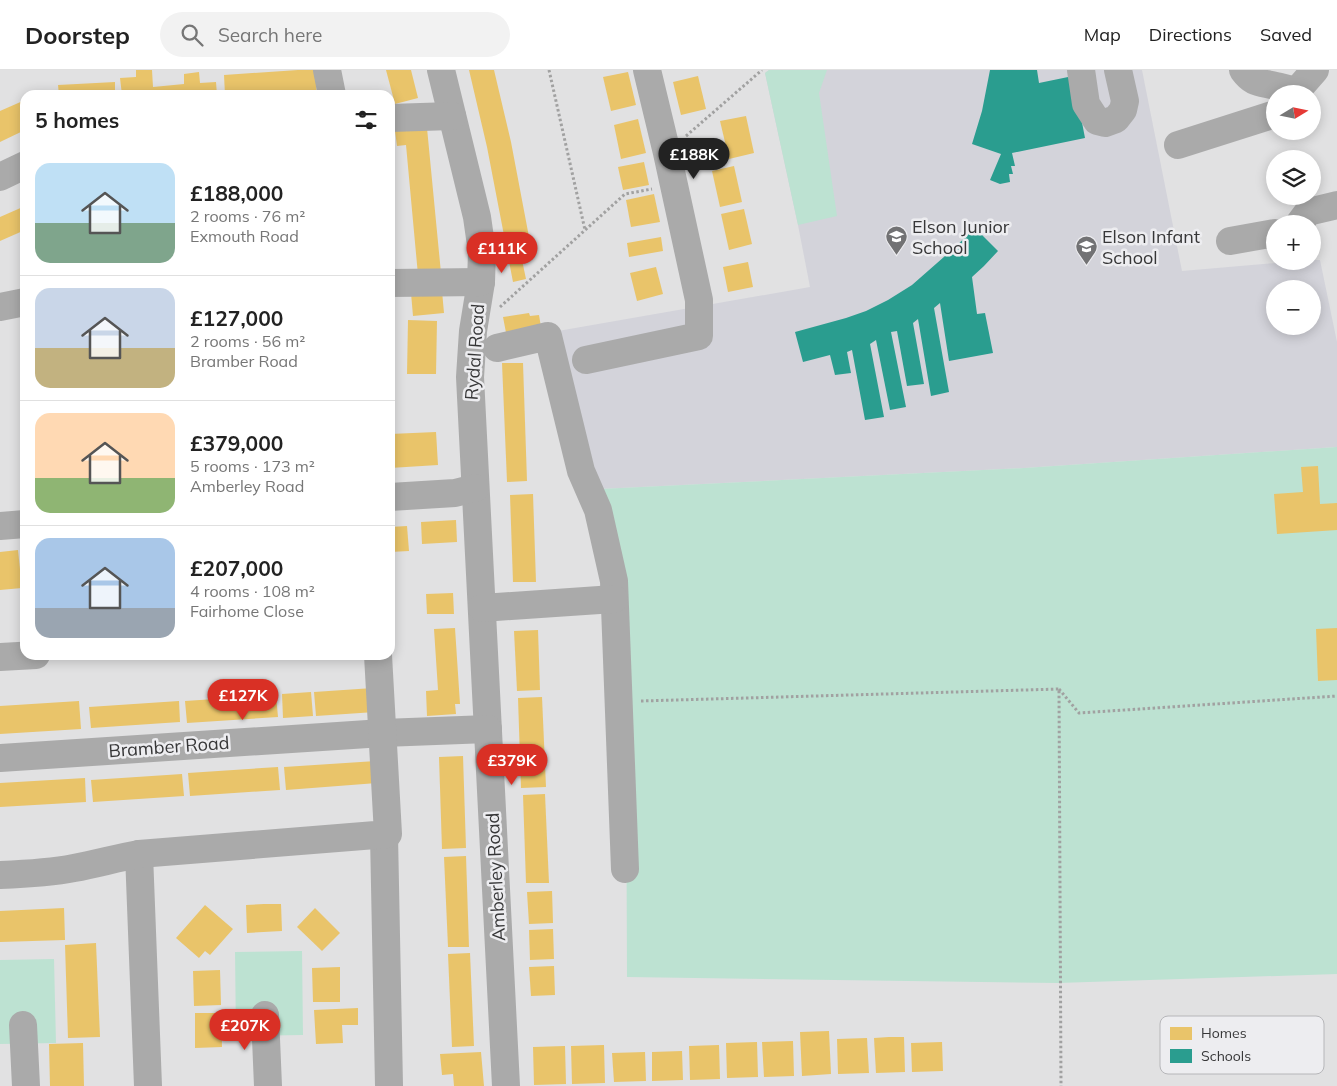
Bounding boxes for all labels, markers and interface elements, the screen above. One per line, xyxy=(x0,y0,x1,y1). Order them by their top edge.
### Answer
search box xyxy=(160,12,510,57)
text: Doorstep xyxy=(25,20,130,50)
icon: search xyxy=(178,21,206,49)
text: Search here xyxy=(218,23,322,47)
text: Map xyxy=(1084,23,1121,46)
text: Directions xyxy=(1149,23,1232,46)
text: Saved xyxy=(1260,23,1312,46)
north arrow xyxy=(1266,85,1321,140)
map controls xyxy=(1266,85,1321,335)
icon: filters xyxy=(352,106,380,134)
text: 5 homes xyxy=(35,107,119,133)
pin: £188K xyxy=(659,138,729,180)
text: £188K xyxy=(669,144,719,164)
button: layers xyxy=(1266,150,1321,205)
text: £188,000 xyxy=(190,180,283,206)
icon: home xyxy=(75,183,135,243)
text: 2 rooms · 76 m² xyxy=(190,206,305,226)
place label: Elson Junior School xyxy=(912,215,1010,259)
button: + xyxy=(1266,215,1321,270)
school or university icon: Elson Junior School xyxy=(884,225,908,256)
place label: Elson Infant School xyxy=(1102,225,1200,269)
text: Exmouth Road xyxy=(190,226,299,246)
pin: £111K xyxy=(467,232,537,274)
school or university icon: Elson Infant School xyxy=(1074,235,1098,266)
text: £111K xyxy=(477,238,527,258)
button: − xyxy=(1266,280,1321,335)
street label: Rydal Road xyxy=(460,303,489,401)
text: £127,000 xyxy=(190,305,283,331)
icon: home xyxy=(75,308,135,368)
text: 2 rooms · 56 m² xyxy=(190,331,305,351)
text: Bramber Road xyxy=(190,351,298,371)
text: £379,000 xyxy=(190,430,283,456)
icon: home xyxy=(75,433,135,493)
text: 5 rooms · 173 m² xyxy=(190,456,315,476)
text: Amberley Road xyxy=(190,476,304,496)
text: £207,000 xyxy=(190,555,283,581)
icon: home xyxy=(75,558,135,618)
text: 4 rooms · 108 m² xyxy=(190,581,315,601)
text: Fairhome Close xyxy=(190,601,304,621)
pin: £127K xyxy=(208,678,278,721)
text: £127K xyxy=(218,685,268,705)
street label: Bramber Road xyxy=(108,731,230,762)
pin: £379K xyxy=(477,744,547,786)
text: £379K xyxy=(487,750,537,770)
street label: Amberley Road xyxy=(481,812,510,942)
pin: £207K xyxy=(210,1008,280,1051)
text: £207K xyxy=(220,1015,270,1035)
legend xyxy=(1160,1016,1324,1074)
text: Homes xyxy=(1201,1024,1247,1042)
text: Schools xyxy=(1201,1047,1251,1065)

